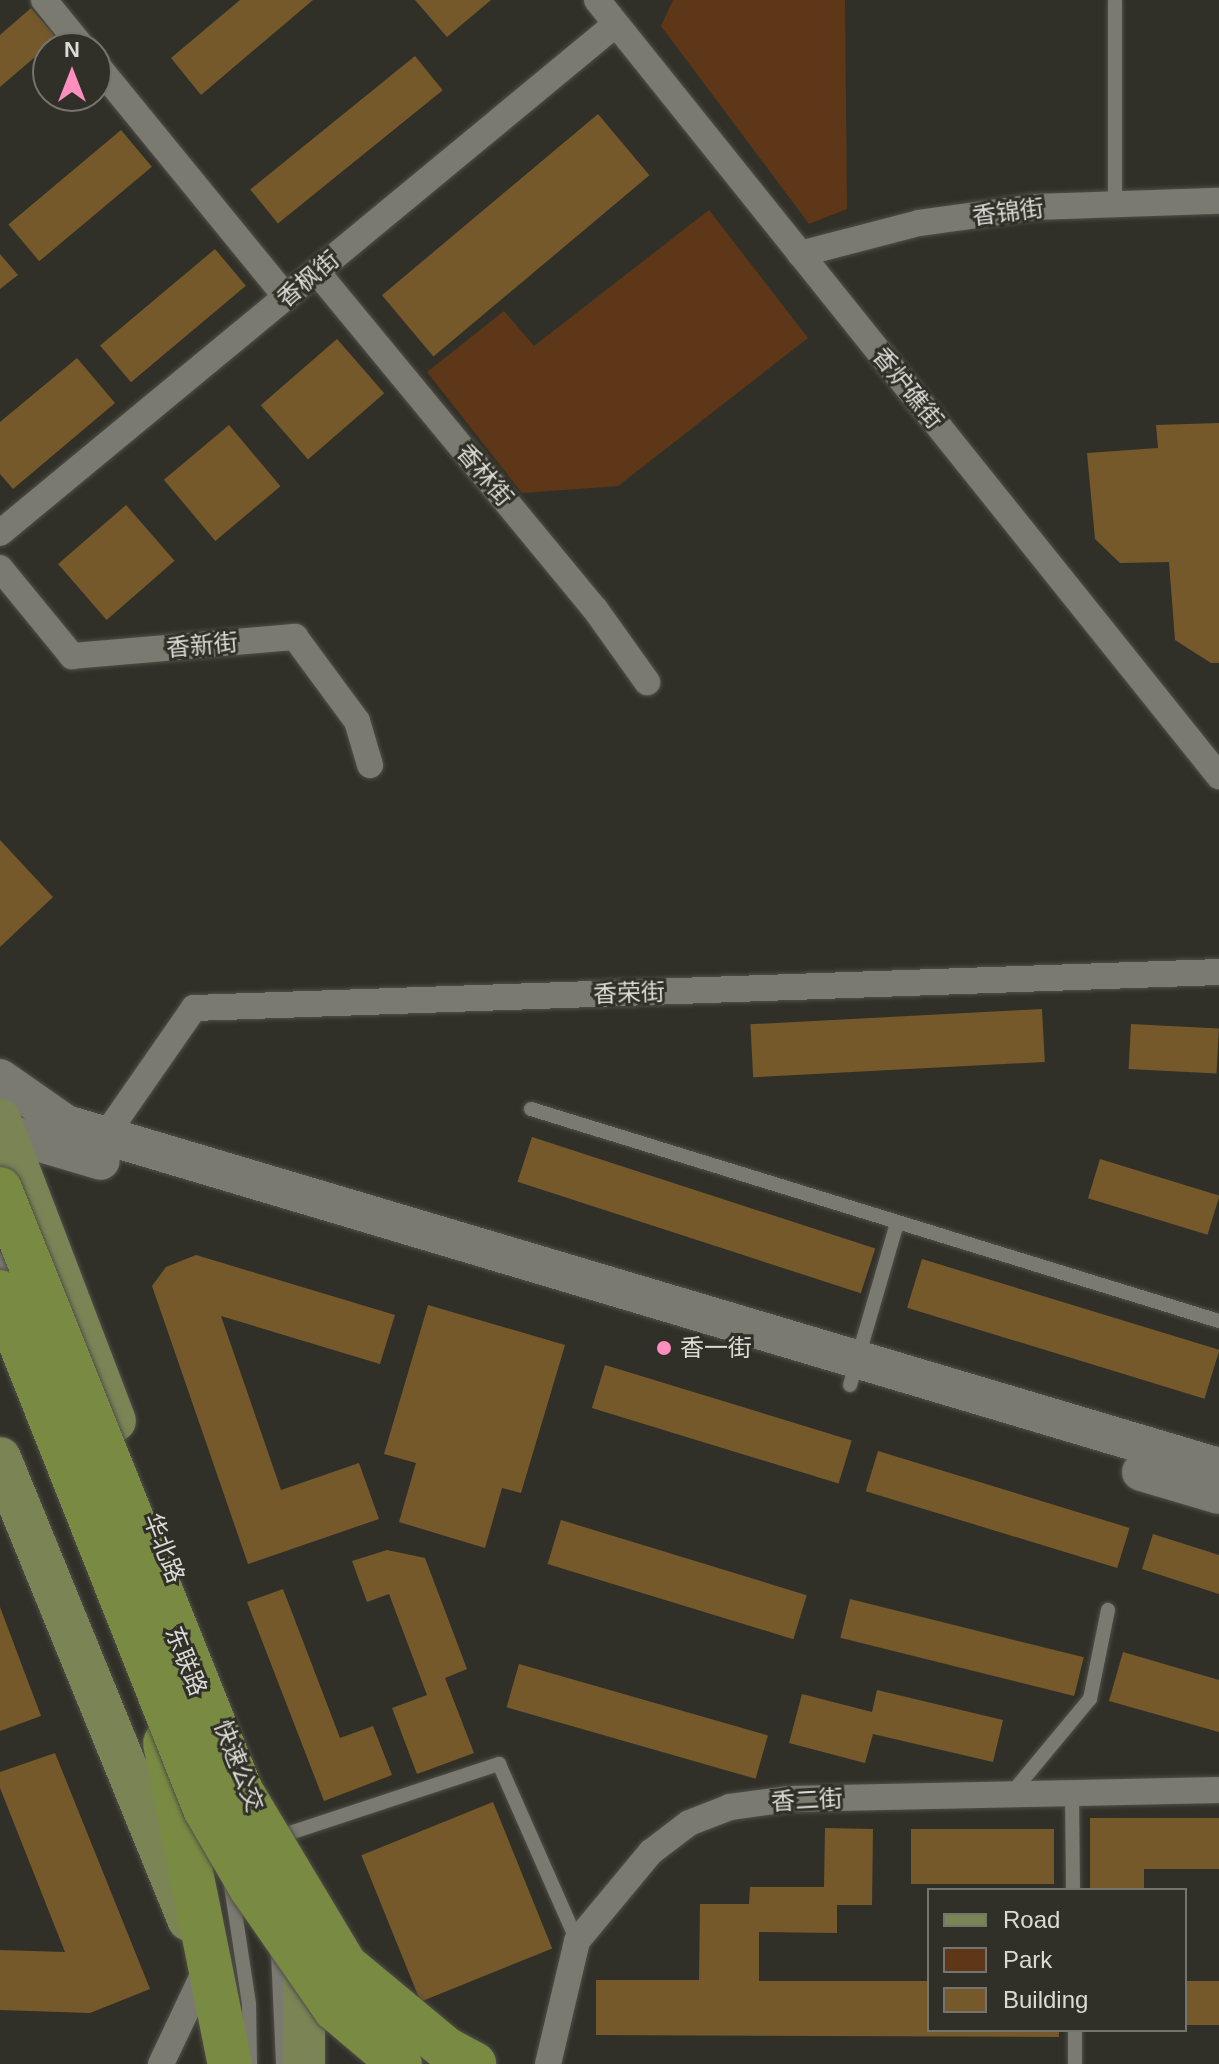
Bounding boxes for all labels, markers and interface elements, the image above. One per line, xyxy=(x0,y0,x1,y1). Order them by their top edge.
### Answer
north arrow xyxy=(32,32,112,112)
text: N xyxy=(64,37,80,62)
street label: 香锦街 xyxy=(971,193,1045,231)
street label: 香枫街 xyxy=(271,245,345,313)
street label: 香炉礁街 xyxy=(867,342,949,434)
street label: 香林街 xyxy=(451,438,519,512)
street label: 香新街 xyxy=(165,628,239,662)
street label: 香荣街 xyxy=(593,977,665,1009)
place label: 香一街 xyxy=(680,1334,752,1362)
marker: 香一街 xyxy=(655,1339,673,1357)
street label: 华北路 xyxy=(138,1509,190,1587)
street label: 东联路 xyxy=(159,1622,213,1700)
street label: 快速公交 xyxy=(208,1716,270,1816)
street label: 香二街 xyxy=(770,1784,844,1816)
legend xyxy=(927,1888,1187,2032)
text: Road xyxy=(1003,1906,1060,1933)
text: Park xyxy=(1003,1946,1052,1973)
text: Building xyxy=(1003,1986,1088,2013)

